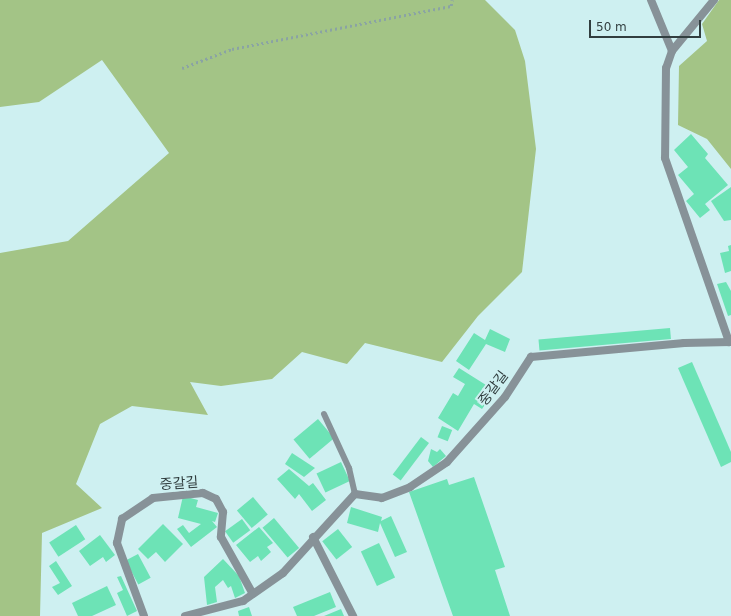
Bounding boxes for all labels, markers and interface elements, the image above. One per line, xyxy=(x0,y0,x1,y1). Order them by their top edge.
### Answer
scale bar xyxy=(591,12,703,38)
text: 50 m xyxy=(596,20,627,34)
street label: 중갈길 xyxy=(475,368,511,408)
street label: 중갈길 xyxy=(159,473,199,493)

